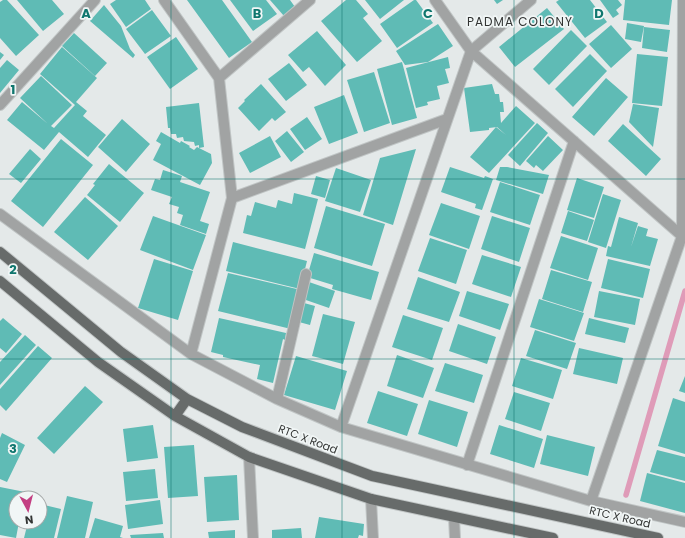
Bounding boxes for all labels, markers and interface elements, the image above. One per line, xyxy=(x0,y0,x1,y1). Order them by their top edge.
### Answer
text: A xyxy=(81,4,91,23)
text: B xyxy=(253,4,262,23)
text: C xyxy=(423,4,433,23)
text: D xyxy=(594,4,604,23)
district label: PADMA COLONY xyxy=(467,13,573,30)
text: 1 xyxy=(11,80,15,99)
text: 2 xyxy=(9,260,17,279)
street label: RTC X Road xyxy=(276,420,340,458)
text: 3 xyxy=(9,439,17,458)
north arrow xyxy=(8,490,48,530)
street label: RTC X Road xyxy=(588,502,652,532)
text: N xyxy=(24,511,34,528)

